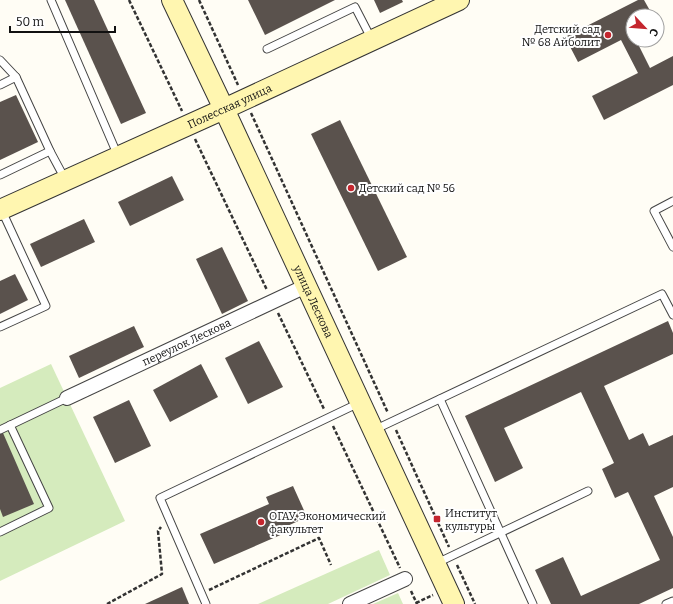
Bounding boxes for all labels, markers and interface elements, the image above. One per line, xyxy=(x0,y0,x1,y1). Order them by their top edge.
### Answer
scale bar xyxy=(10,8,115,34)
north arrow xyxy=(625,8,665,48)
text: 50 m xyxy=(16,15,45,29)
place label: Детский сад № 68 Айболит xyxy=(522,23,600,49)
text: С xyxy=(646,26,661,38)
marker: Детский сад № 68 Айболит xyxy=(603,30,613,40)
street label: Полесская улица xyxy=(186,82,274,132)
place label: Детский сад № 56 xyxy=(359,182,455,195)
marker: Детский сад № 56 xyxy=(346,183,356,193)
street label: улица Лескова xyxy=(290,262,335,340)
street label: переулок Лескова xyxy=(140,316,233,369)
place label: Институт культуры xyxy=(445,507,497,533)
place label: ОГАУ. Экономический факультет xyxy=(269,510,386,536)
marker: Институт культуры xyxy=(432,514,442,524)
marker: ОГАУ. Экономический факультет xyxy=(256,517,266,527)

